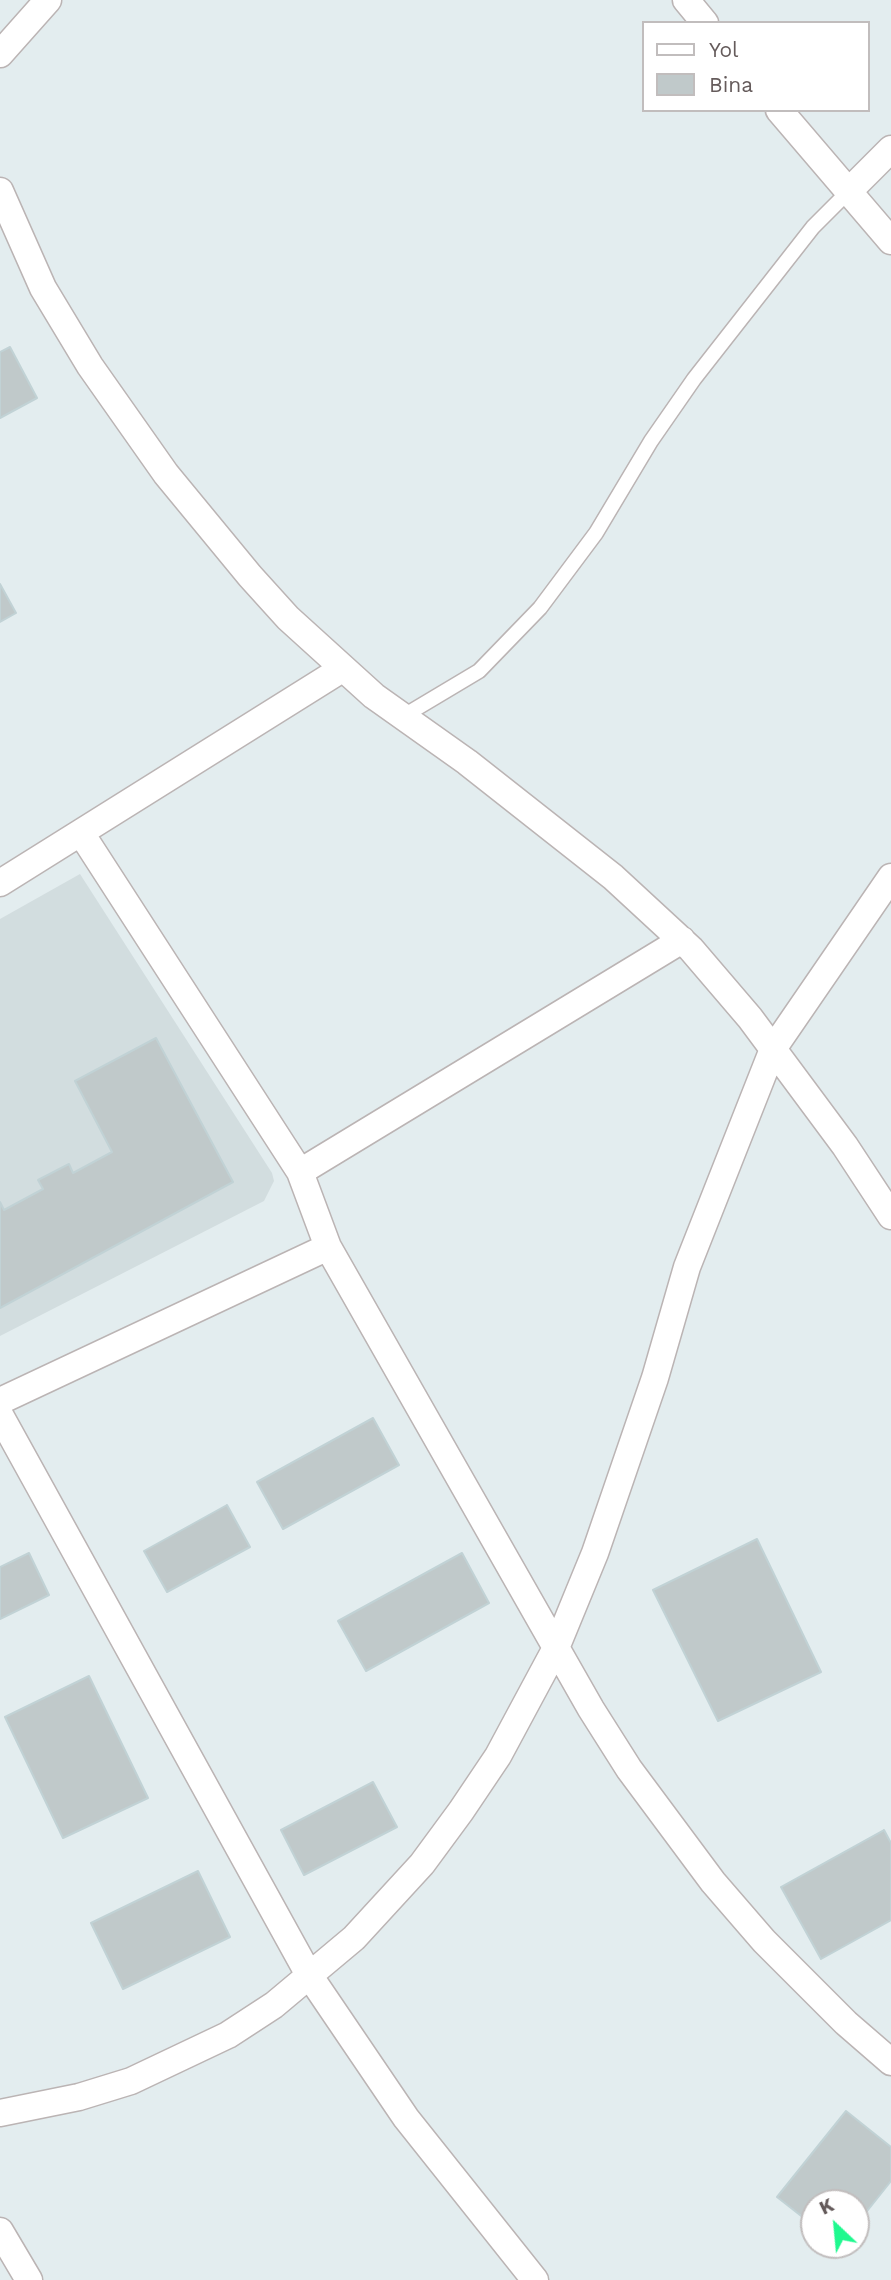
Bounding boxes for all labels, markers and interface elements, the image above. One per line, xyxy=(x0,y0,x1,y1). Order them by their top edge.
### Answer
legend xyxy=(642,21,870,112)
text: Yol xyxy=(709,37,739,62)
text: Bina xyxy=(709,72,753,97)
north arrow xyxy=(800,2189,870,2259)
text: K xyxy=(815,2193,837,2220)

